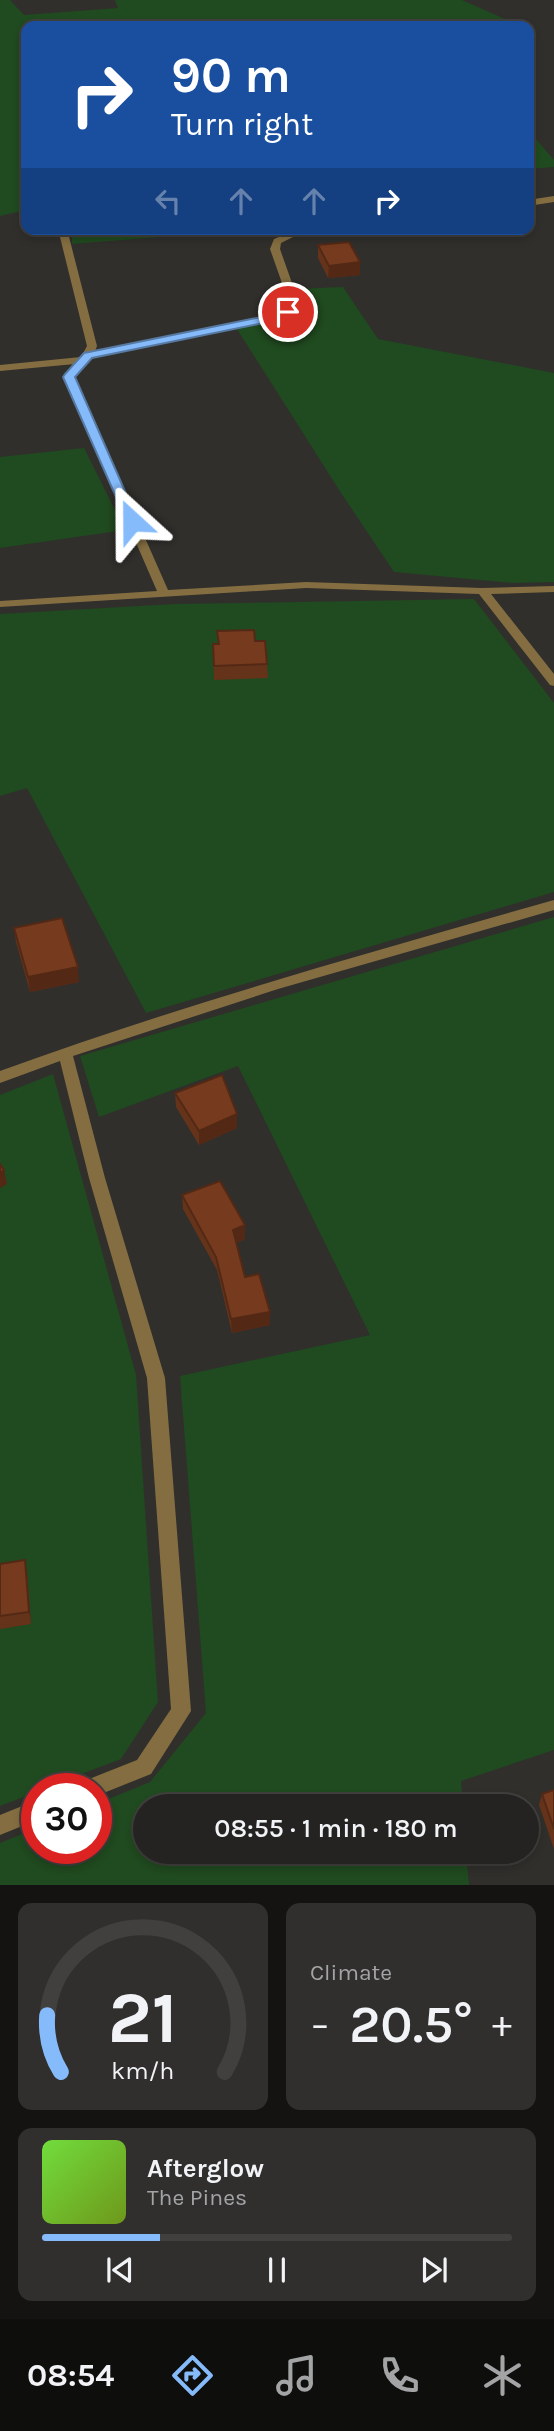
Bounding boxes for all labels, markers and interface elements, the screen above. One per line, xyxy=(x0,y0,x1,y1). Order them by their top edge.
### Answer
text: 90 m xyxy=(171,47,291,104)
icon: right xyxy=(56,49,147,140)
text: Turn right xyxy=(171,106,313,143)
icon: left xyxy=(149,182,187,220)
icon: ahead xyxy=(222,182,260,220)
icon: ahead xyxy=(295,182,333,220)
icon: right xyxy=(368,182,406,220)
pin xyxy=(258,282,318,342)
icon: arrive xyxy=(269,293,307,331)
position arrow xyxy=(95,484,169,558)
speed limit sign: 30 xyxy=(21,1773,112,1864)
text: 08:55 · 1 min · 180 m xyxy=(214,1813,458,1844)
text: Climate xyxy=(310,1959,392,1986)
text: 21 xyxy=(108,1976,178,2061)
text: 20.5° xyxy=(349,1994,473,2055)
text: − xyxy=(310,2002,330,2047)
text: + xyxy=(492,2002,512,2047)
text: km/h xyxy=(111,2056,175,2085)
text: Afterglow xyxy=(147,2153,264,2184)
text: The Pines xyxy=(147,2184,247,2211)
icon: previous xyxy=(101,2251,139,2289)
icon: pause xyxy=(258,2251,296,2289)
icon: next xyxy=(415,2251,453,2289)
icon: directions xyxy=(168,2351,217,2400)
icon: music xyxy=(272,2351,321,2400)
icon: phone xyxy=(375,2351,424,2400)
icon: climate xyxy=(478,2351,527,2400)
text: 08:54 xyxy=(27,2357,114,2394)

